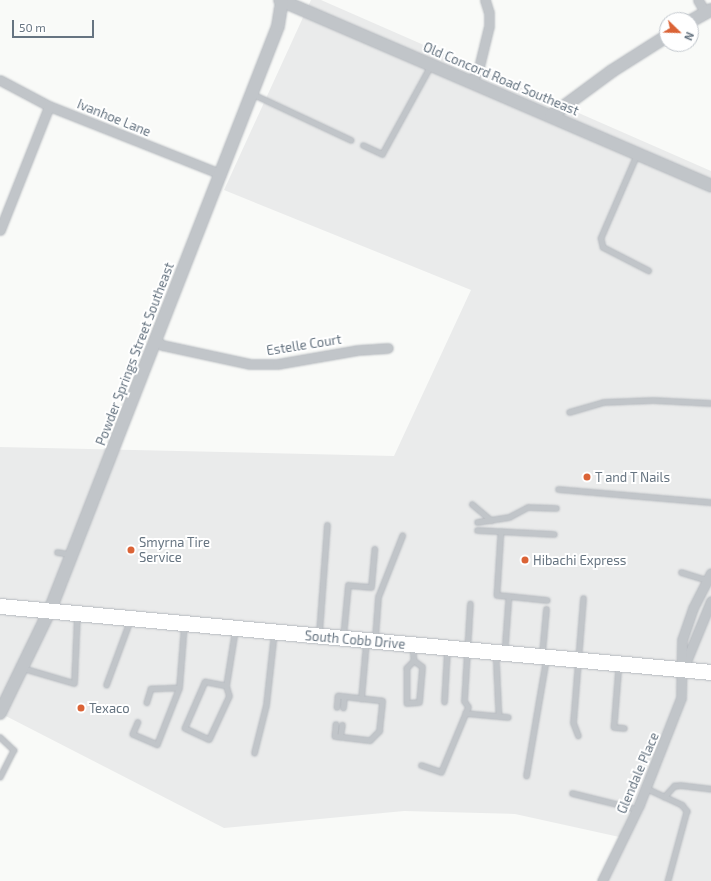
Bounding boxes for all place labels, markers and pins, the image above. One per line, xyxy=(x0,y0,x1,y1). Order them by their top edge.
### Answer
place label: T and T Nails xyxy=(595,469,671,485)
marker: T and T Nails xyxy=(582,472,592,482)
place label: Smyrna Tire Service xyxy=(139,535,210,566)
marker: Smyrna Tire Service xyxy=(126,545,136,555)
place label: Hibachi Express xyxy=(533,552,626,568)
marker: Hibachi Express xyxy=(520,555,530,565)
place label: Texaco xyxy=(89,700,130,716)
marker: Texaco xyxy=(76,703,86,713)

